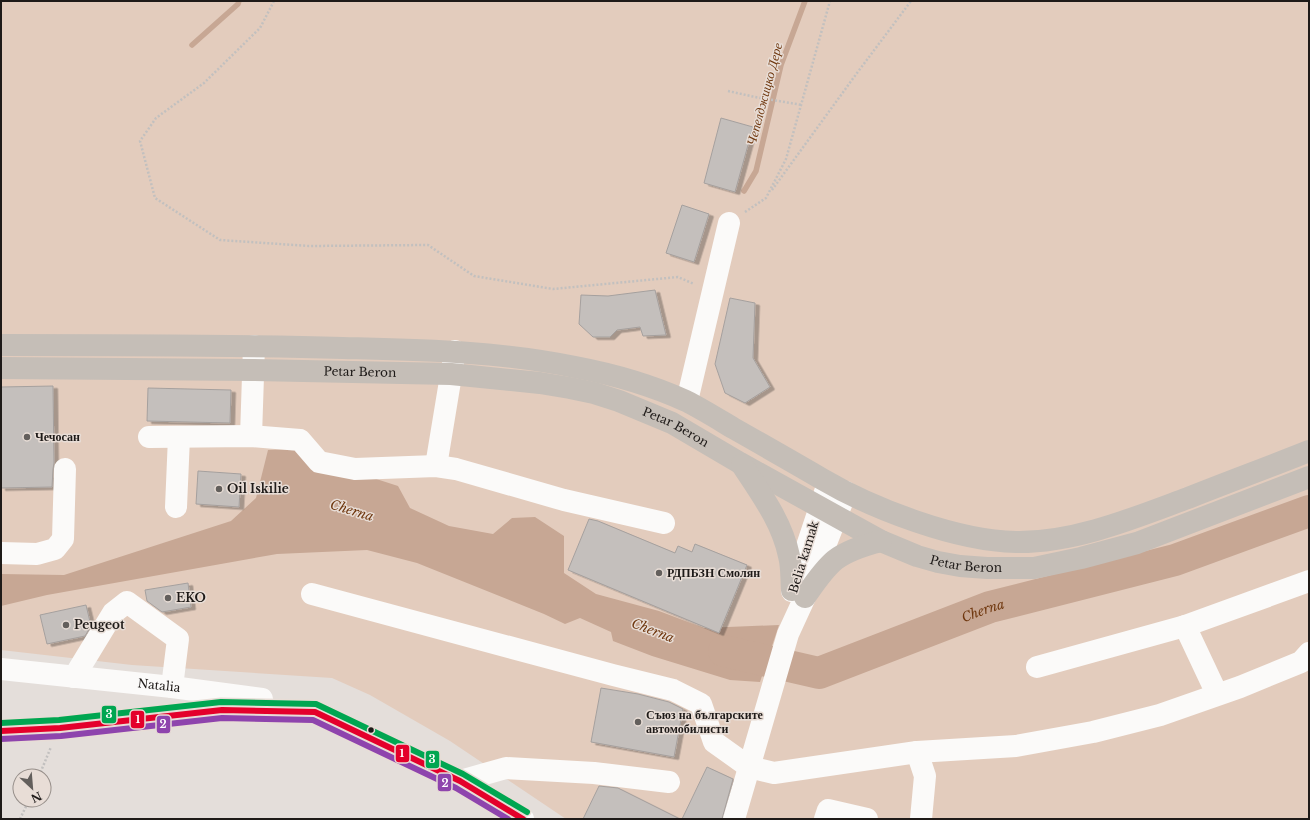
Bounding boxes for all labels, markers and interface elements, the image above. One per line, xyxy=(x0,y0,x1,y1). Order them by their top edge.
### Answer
water label: Чепелджицко Дере xyxy=(743,41,786,148)
street label: Petar Beron xyxy=(323,363,396,380)
street label: Petar Beron xyxy=(640,404,712,450)
place label: Чечосан xyxy=(35,429,80,444)
marker: Чечосан xyxy=(22,432,32,442)
place label: Oil Iskilie xyxy=(227,481,289,496)
marker: Oil Iskilie xyxy=(214,484,224,494)
water label: Cherna xyxy=(328,496,376,525)
street label: Belia kamak xyxy=(785,518,822,595)
street label: Petar Beron xyxy=(928,552,1002,575)
place label: РДПБЗН Смолян xyxy=(667,565,760,580)
marker: РДПБЗН Смолян xyxy=(654,568,664,578)
place label: EKO xyxy=(176,590,206,605)
marker: EKO xyxy=(163,593,173,603)
water label: Cherna xyxy=(959,596,1006,626)
water label: Cherna xyxy=(629,615,677,646)
place label: Peugeot xyxy=(74,617,125,632)
marker: Peugeot xyxy=(61,620,71,630)
street label: Natalia xyxy=(137,675,182,695)
line badge: 3 xyxy=(101,705,117,724)
text: 3 xyxy=(105,707,113,721)
place label: Съюз на българските автомобилисти xyxy=(646,707,764,736)
line badge: 1 xyxy=(130,710,145,729)
text: 1 xyxy=(136,712,141,726)
line badge: 2 xyxy=(156,715,171,734)
text: 2 xyxy=(159,717,167,731)
marker: Съюз на българските автомобилисти xyxy=(633,717,643,727)
unlabelled marker xyxy=(366,725,376,735)
line badge: 1 xyxy=(395,744,410,763)
text: 1 xyxy=(400,746,405,760)
line badge: 3 xyxy=(425,750,440,769)
text: 3 xyxy=(428,752,436,766)
north arrow xyxy=(12,768,52,808)
line badge: 2 xyxy=(437,773,452,792)
text: 2 xyxy=(441,776,449,790)
text: N xyxy=(28,788,44,806)

